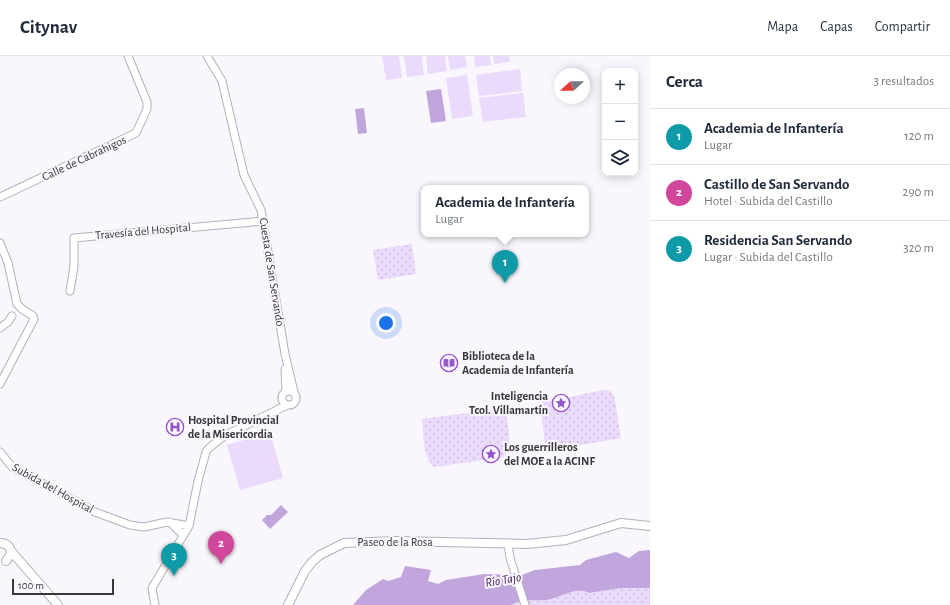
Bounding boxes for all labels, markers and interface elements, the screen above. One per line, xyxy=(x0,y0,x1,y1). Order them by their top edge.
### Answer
text: Citynav xyxy=(20,18,77,37)
text: Mapa xyxy=(767,20,798,34)
text: Capas xyxy=(820,20,853,34)
text: Compartir xyxy=(875,20,930,34)
north arrow xyxy=(554,68,590,104)
map controls xyxy=(602,68,638,176)
button: + xyxy=(602,68,638,104)
text: Cerca xyxy=(666,73,703,90)
text: 3 resultados xyxy=(874,75,934,88)
button: − xyxy=(602,104,638,140)
text: Academia de Infantería xyxy=(704,121,844,136)
text: 1 xyxy=(677,130,681,143)
text: 120 m xyxy=(904,130,934,143)
street label: Calle de Cabrahigos xyxy=(40,133,128,183)
text: Lugar xyxy=(704,139,732,152)
button: layers xyxy=(602,140,638,176)
text: Castillo de San Servando xyxy=(704,177,850,192)
popup xyxy=(421,185,589,237)
text: 2 xyxy=(676,186,682,199)
text: 290 m xyxy=(903,186,934,199)
text: Academia de Infantería xyxy=(435,195,575,210)
text: Hotel · Subida del Castillo xyxy=(704,195,833,208)
text: Lugar xyxy=(435,213,463,226)
street label: Cuesta de San Servando xyxy=(257,217,287,327)
street label: Travesía del Hospital xyxy=(95,221,191,241)
text: Residencia San Servando xyxy=(704,233,852,248)
text: 3 xyxy=(676,242,682,255)
text: 320 m xyxy=(903,242,934,255)
pin: 1 xyxy=(492,250,518,283)
text: Lugar · Subida del Castillo xyxy=(704,251,833,264)
your location xyxy=(376,313,396,333)
place label: Biblioteca de la Academia de Infantería xyxy=(462,350,574,376)
library icon: Biblioteca de la Academia de Infantería xyxy=(439,353,459,373)
place label: Inteligencia Tcol. Villamartín xyxy=(469,390,548,416)
place icon: Inteligencia Tcol. Villamartín xyxy=(551,393,571,413)
place label: Hospital Provincial de la Misericordia xyxy=(188,414,279,440)
hospital icon: Hospital Provincial de la Misericordia xyxy=(165,417,185,437)
place label: Los guerrilleros del MOE a la ACINF xyxy=(504,441,595,467)
place icon: Los guerrilleros del MOE a la ACINF xyxy=(481,444,501,464)
street label: Subida del Hospital xyxy=(10,461,96,515)
pin: 2 xyxy=(208,531,234,564)
street label: Paseo de la Rosa xyxy=(357,536,433,548)
pin: 3 xyxy=(161,543,187,576)
water label: Río Tajo xyxy=(484,571,522,590)
scale bar xyxy=(12,577,114,596)
text: 100 m xyxy=(18,580,44,591)

